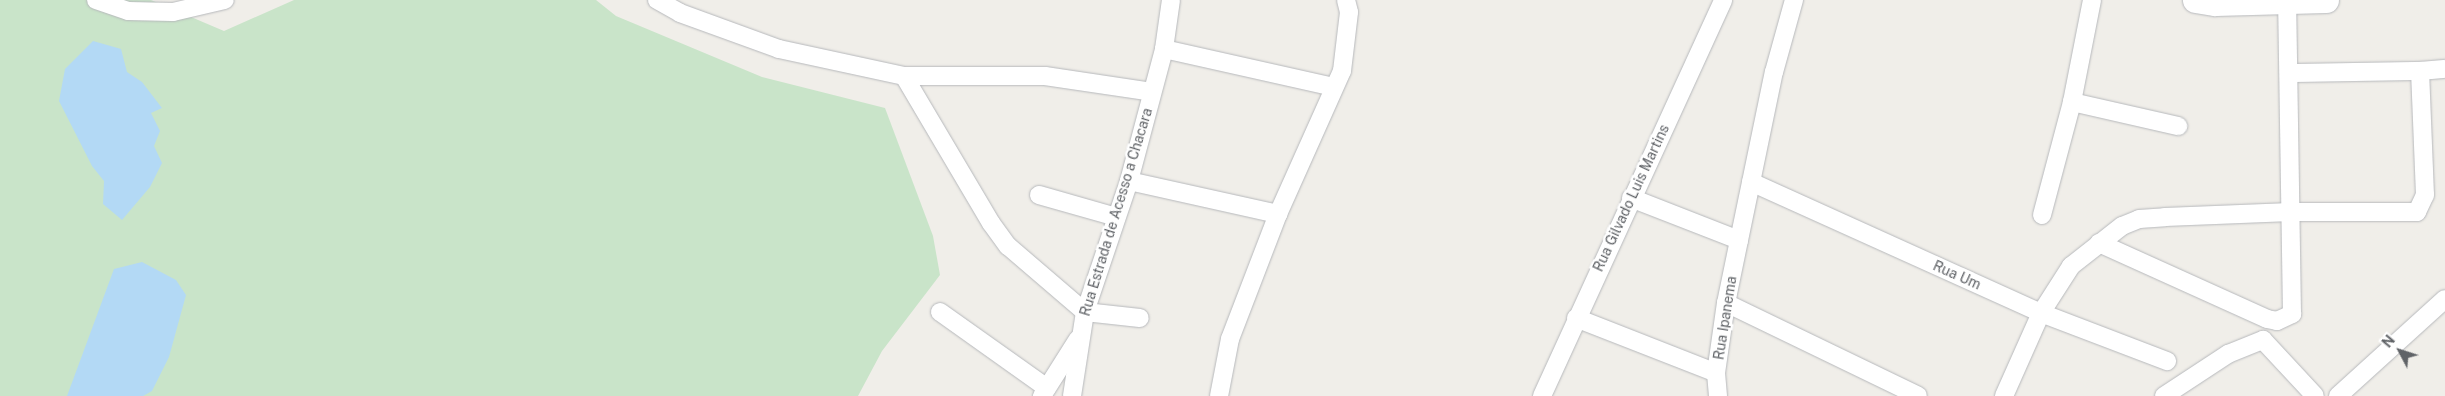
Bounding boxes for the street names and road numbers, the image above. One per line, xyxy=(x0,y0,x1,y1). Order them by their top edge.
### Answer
street label: Rua Estrada de Acesso a Chacara xyxy=(1076,106,1156,318)
street label: Rua Gilvado Luis Martins xyxy=(1589,122,1673,274)
street label: Rua Um xyxy=(1930,257,1984,293)
street label: Rua Ipanema xyxy=(1710,275,1740,361)

